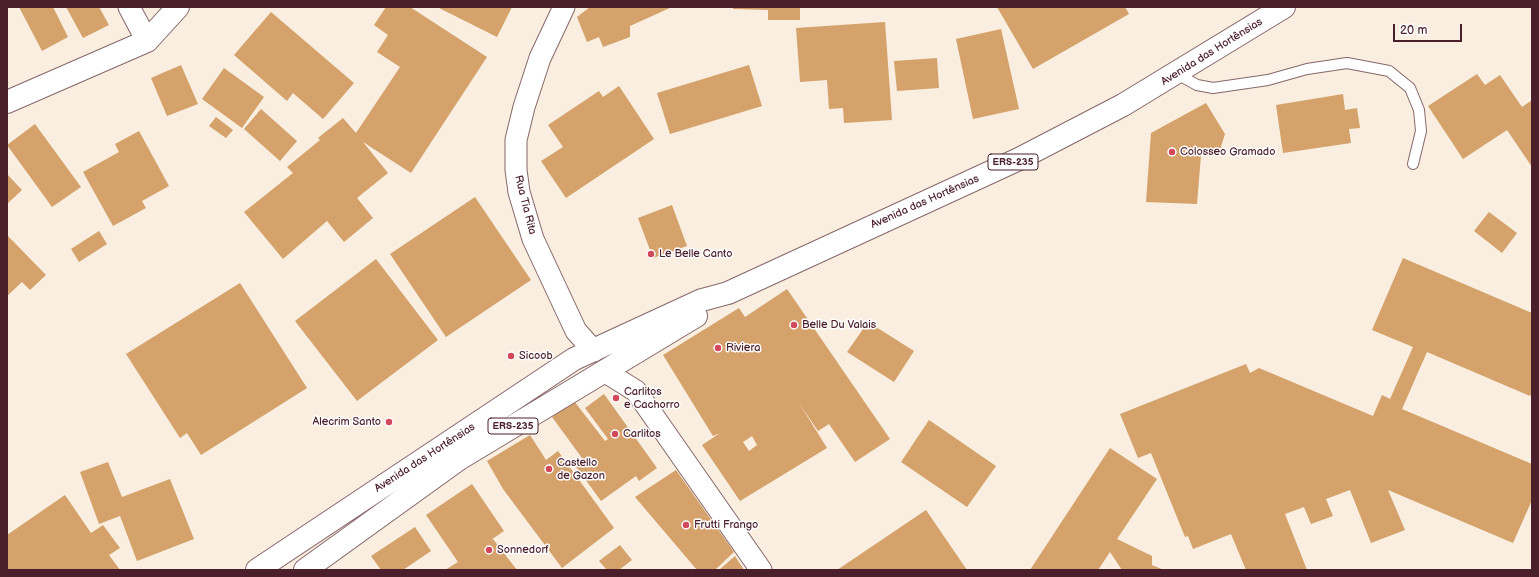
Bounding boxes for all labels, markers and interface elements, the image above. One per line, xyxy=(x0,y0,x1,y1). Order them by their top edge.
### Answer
street label: Avenida das Hortênsias xyxy=(1159,15,1265,89)
scale bar xyxy=(1395,16,1464,42)
text: 20 m xyxy=(1400,23,1427,38)
place label: Colosseo Gramado xyxy=(1180,145,1275,159)
marker: Colosseo Gramado xyxy=(1167,147,1177,157)
road number: ERS-235 xyxy=(988,154,1038,170)
street label: Avenida das Hortênsias xyxy=(869,172,981,232)
street label: Rua Tia Rita xyxy=(511,174,539,236)
place label: Le Belle Canto xyxy=(659,247,732,261)
marker: Le Belle Canto xyxy=(646,249,656,259)
place label: Belle Du Valais xyxy=(802,318,876,332)
marker: Belle Du Valais xyxy=(789,320,799,330)
place label: Riviera xyxy=(726,341,760,355)
marker: Riviera xyxy=(713,343,723,353)
place label: Sicoob xyxy=(519,349,553,363)
marker: Sicoob xyxy=(506,351,516,361)
place label: Carlitos e Cachorro xyxy=(624,385,680,411)
marker: Carlitos e Cachorro xyxy=(611,393,621,403)
place label: Alecrim Santo xyxy=(313,415,381,429)
marker: Alecrim Santo xyxy=(384,417,394,427)
road number: ERS-235 xyxy=(488,418,538,434)
street label: Avenida das Hortênsias xyxy=(372,421,478,495)
place label: Carlitos xyxy=(623,427,661,441)
marker: Carlitos xyxy=(610,429,620,439)
place label: Castello de Gazon xyxy=(557,456,605,482)
marker: Castello de Gazon xyxy=(544,464,554,474)
place label: Frutti Frango xyxy=(694,518,758,532)
marker: Frutti Frango xyxy=(681,520,691,530)
place label: Sonnedorf xyxy=(497,543,549,557)
marker: Sonnedorf xyxy=(484,545,494,555)

